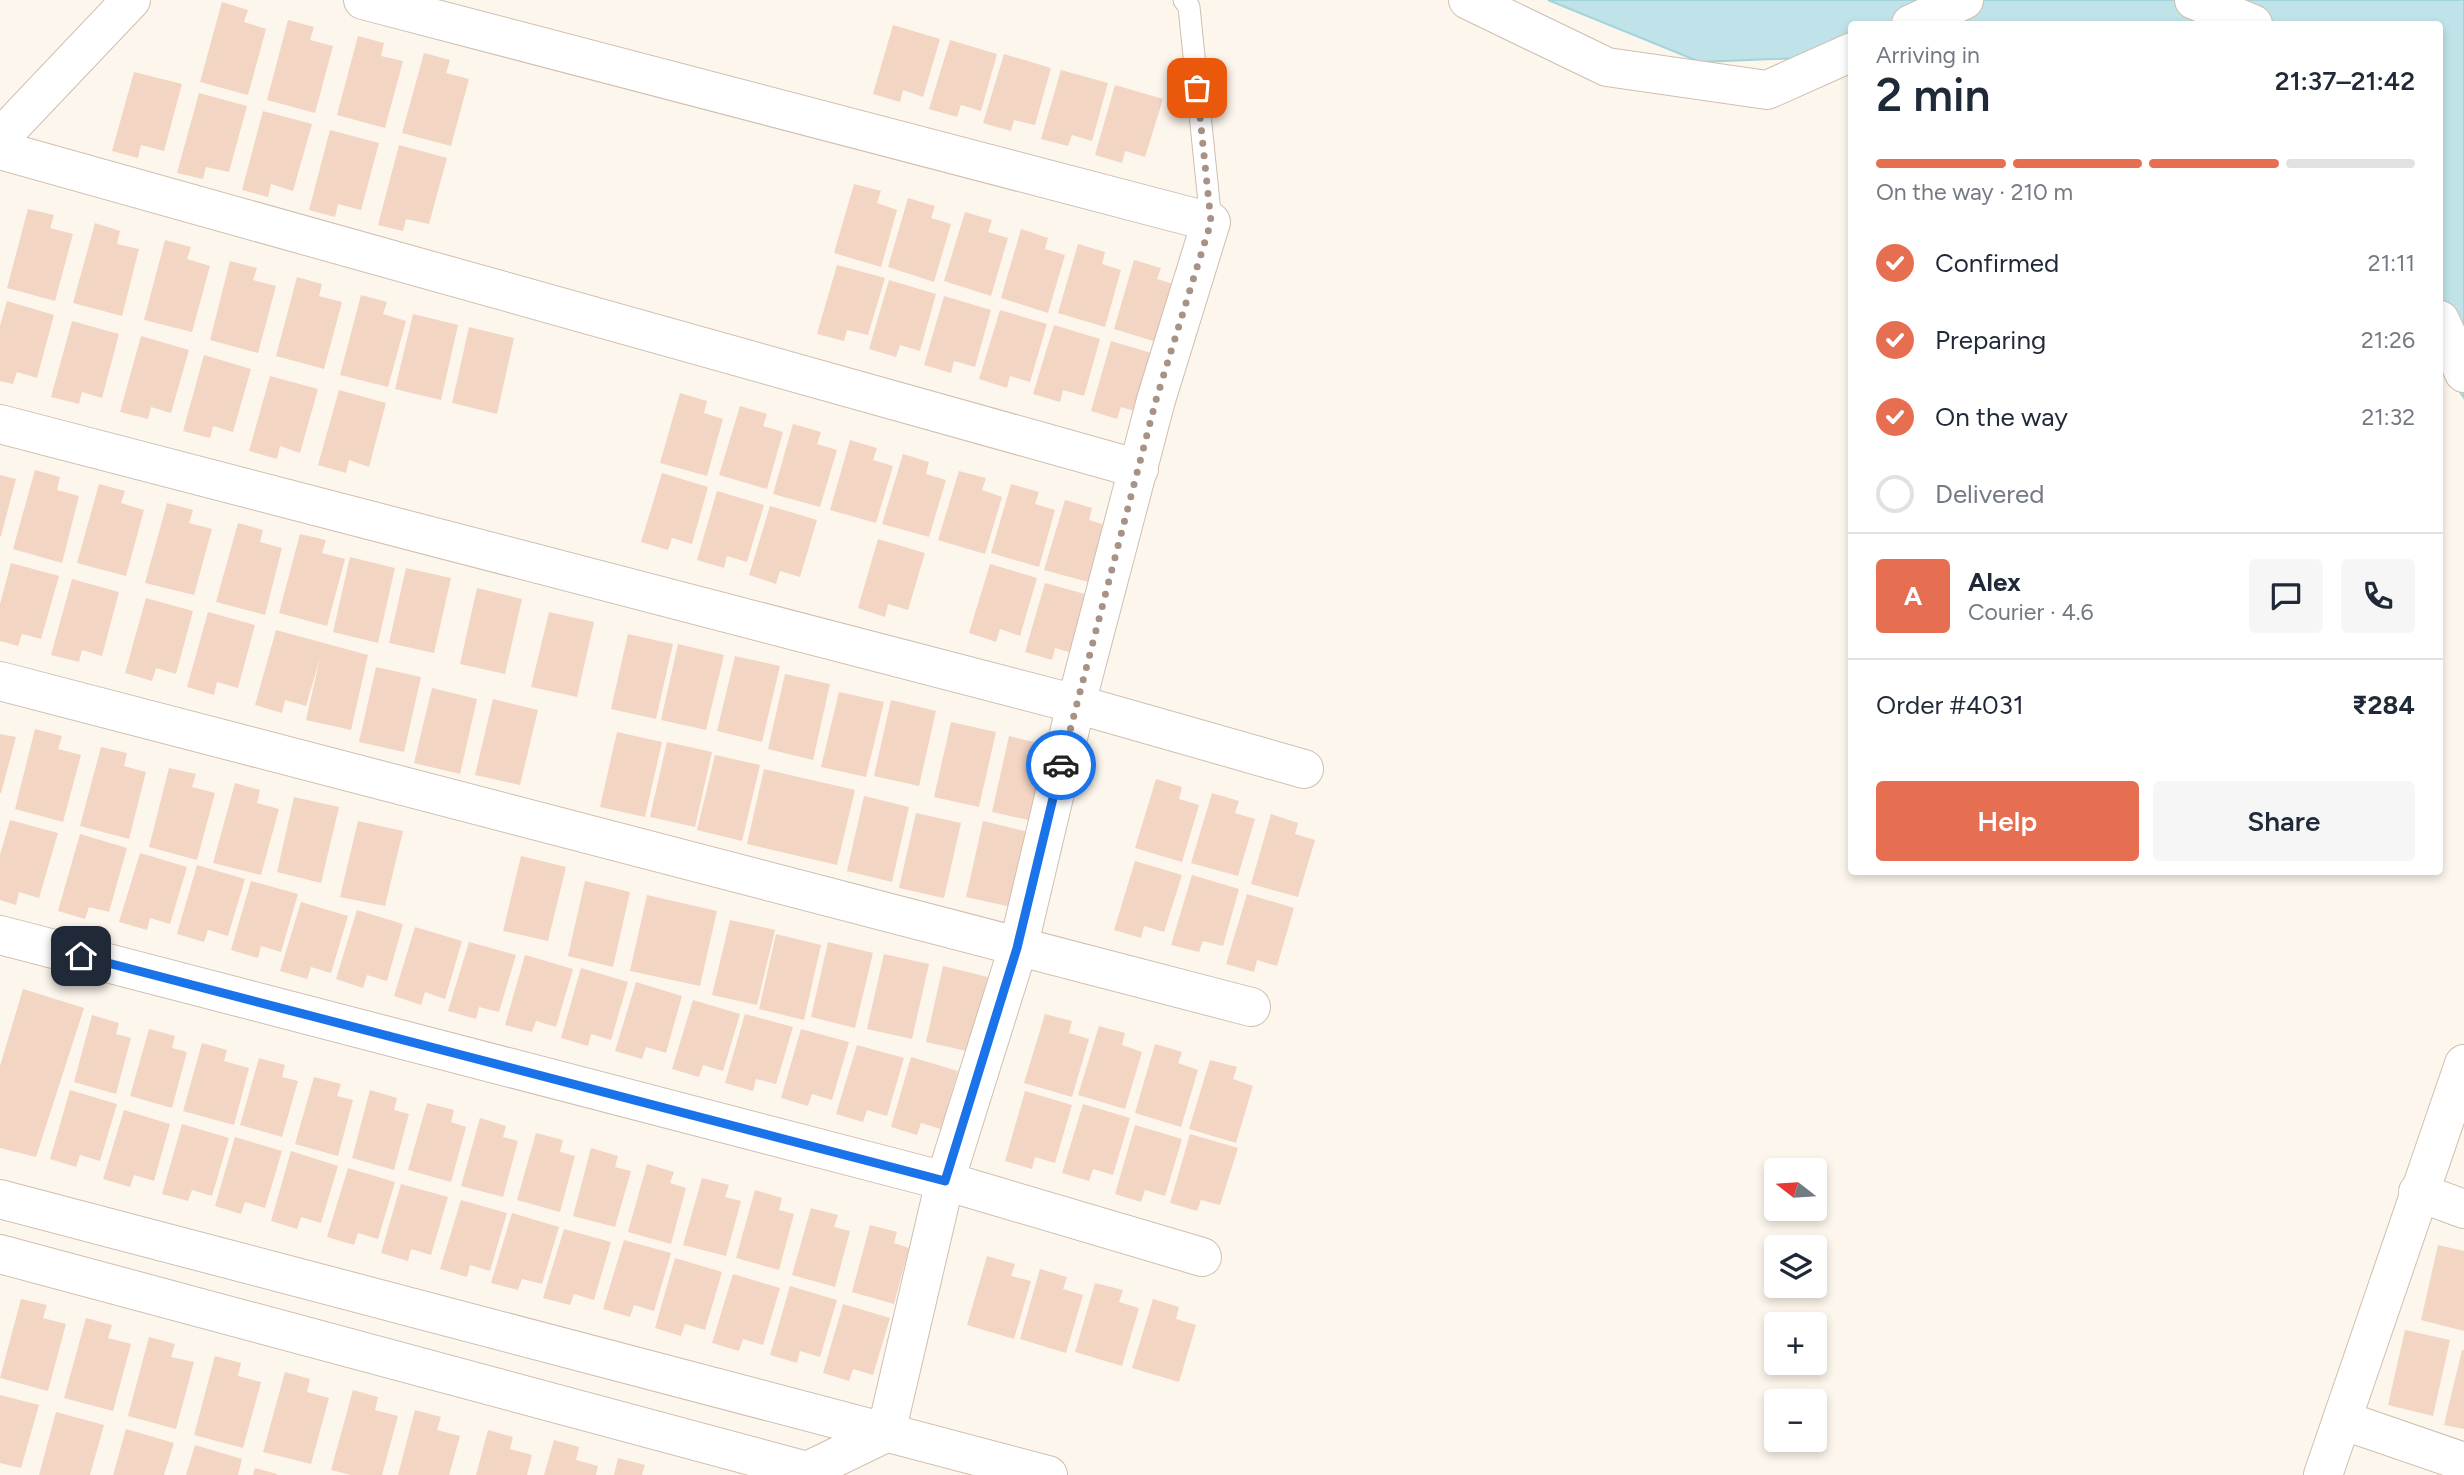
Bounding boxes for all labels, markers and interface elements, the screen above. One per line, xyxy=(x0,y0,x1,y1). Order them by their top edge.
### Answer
text: Arriving in xyxy=(1876,41,1980,69)
pin xyxy=(1167,58,1227,118)
text: 21:37–21:42 xyxy=(2275,65,2415,97)
text: 2 min xyxy=(1876,67,1991,123)
icon: bag xyxy=(1178,69,1216,107)
text: On the way · 210 m xyxy=(1876,178,2073,206)
icon: check xyxy=(1876,244,1914,282)
text: Confirmed xyxy=(1935,247,2059,279)
text: 21:11 xyxy=(2368,249,2415,277)
icon: check xyxy=(1876,321,1914,359)
text: Preparing xyxy=(1935,324,2046,356)
text: 21:26 xyxy=(2361,326,2415,354)
icon: check xyxy=(1876,398,1914,436)
text: On the way xyxy=(1935,401,2068,433)
text: 21:32 xyxy=(2361,403,2415,431)
text: Delivered xyxy=(1935,478,2044,510)
button: chat xyxy=(2249,559,2323,633)
button: phone xyxy=(2341,559,2415,633)
text: Alex xyxy=(1968,566,2021,598)
text: A xyxy=(1904,580,1922,612)
text: Courier · 4.6 xyxy=(1968,598,2094,626)
text: Order #4031 xyxy=(1876,689,2024,721)
text: ₹284 xyxy=(2352,689,2415,721)
courier xyxy=(1026,730,1096,800)
icon: car xyxy=(1042,746,1080,784)
button: Help xyxy=(1876,781,2139,861)
button: Share xyxy=(2153,781,2415,861)
pin xyxy=(51,926,111,986)
icon: home xyxy=(62,937,100,975)
north arrow xyxy=(1764,1158,1827,1222)
map controls xyxy=(1764,1158,1827,1452)
button: layers xyxy=(1764,1235,1827,1298)
button: + xyxy=(1764,1312,1827,1375)
button: − xyxy=(1764,1389,1827,1452)

